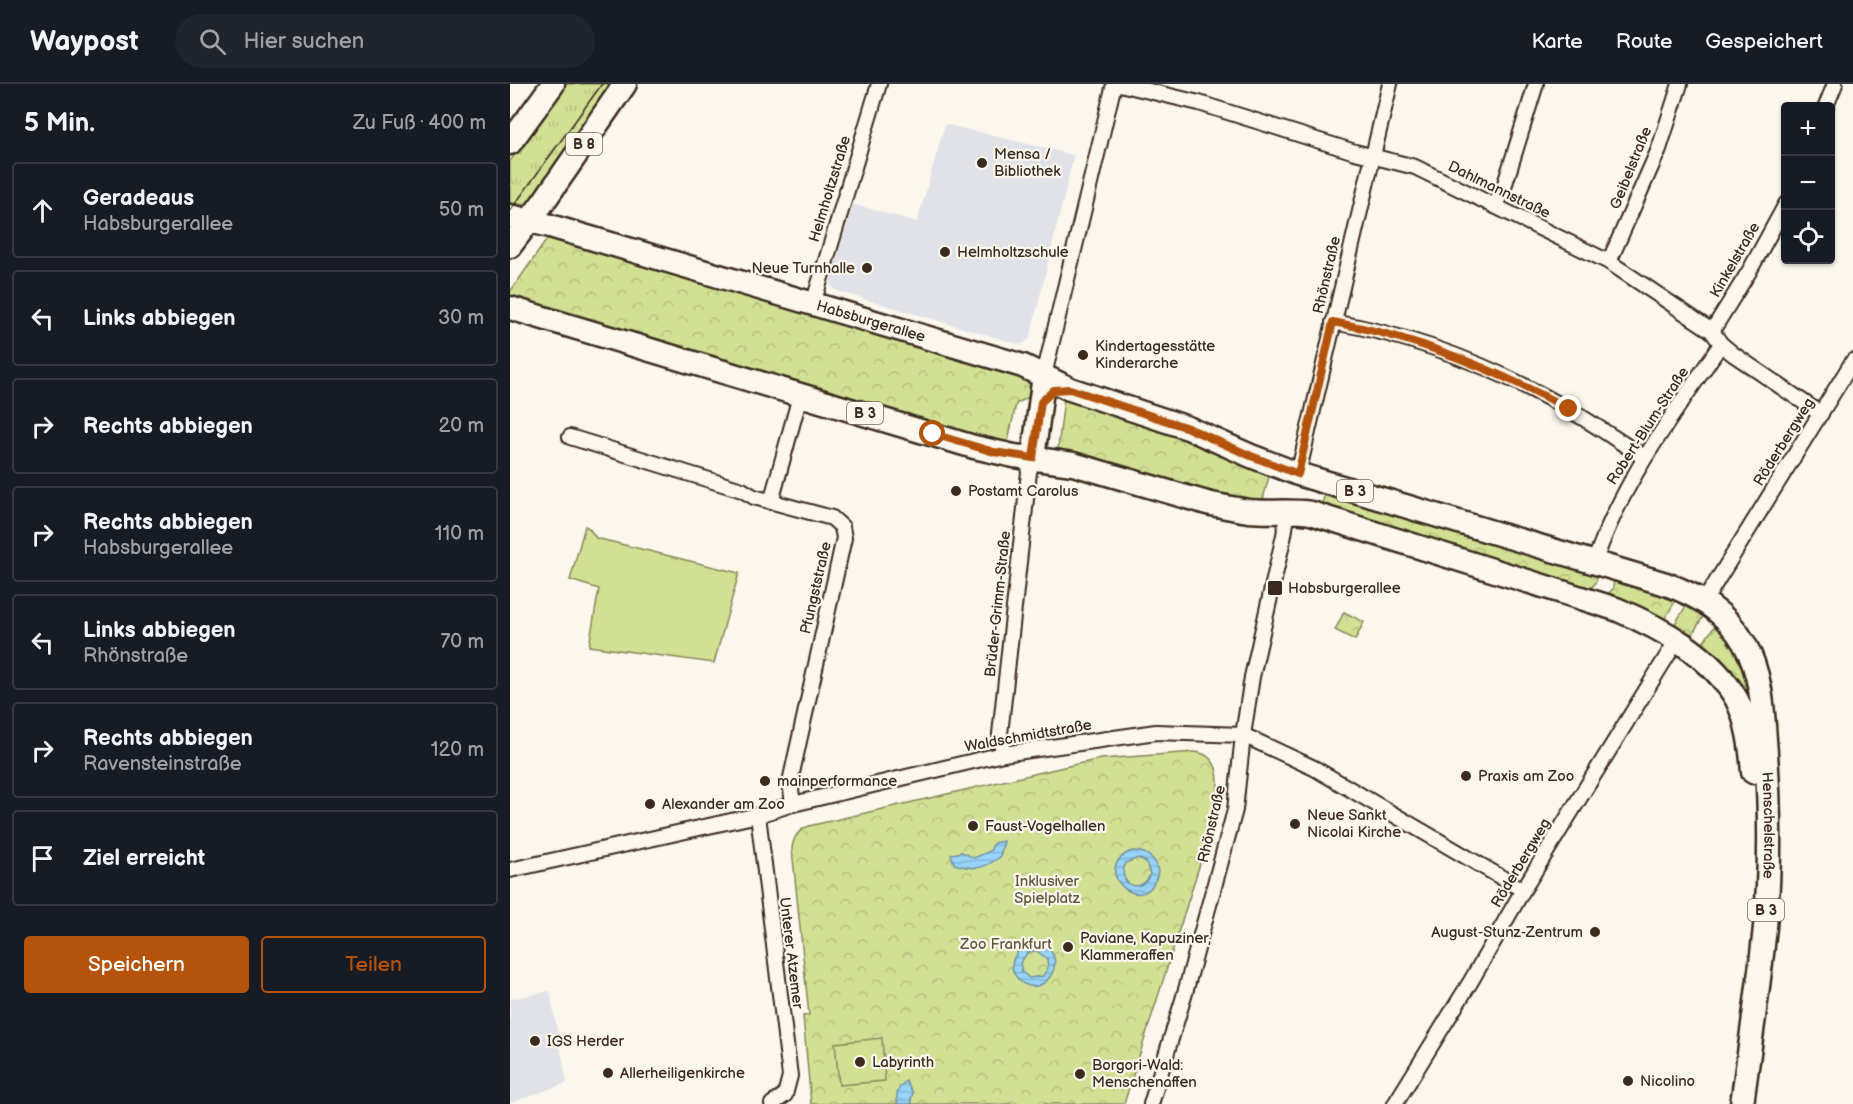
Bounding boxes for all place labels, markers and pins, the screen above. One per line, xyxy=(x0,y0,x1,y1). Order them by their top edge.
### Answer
place label: Mensa / Bibliothek xyxy=(994,145,1061,181)
marker: Mensa / Bibliothek xyxy=(975,156,989,170)
place label: Helmholtzschule xyxy=(957,243,1069,262)
marker: Helmholtzschule xyxy=(938,245,952,259)
place label: Neue Turnhalle xyxy=(752,259,855,278)
marker: Neue Turnhalle xyxy=(860,261,874,275)
place label: Kindertagesstätte Kinderarche xyxy=(1095,337,1215,373)
marker: Kindertagesstätte Kinderarche xyxy=(1076,348,1090,362)
place label: Postamt Carolus xyxy=(968,482,1079,501)
marker: Postamt Carolus xyxy=(949,484,963,498)
marker: Habsburgerallee xyxy=(1266,579,1284,597)
place label: Habsburgerallee xyxy=(1288,579,1401,598)
place label: Praxis am Zoo xyxy=(1478,767,1574,786)
marker: Praxis am Zoo xyxy=(1459,769,1473,783)
place label: mainperformance xyxy=(777,772,897,791)
marker: mainperformance xyxy=(758,774,772,788)
place label: Alexander am Zoo xyxy=(662,795,785,814)
marker: Alexander am Zoo xyxy=(643,797,657,811)
place label: Neue Sankt Nicolai Kirche xyxy=(1307,806,1401,842)
place label: Faust-Vogelhallen xyxy=(985,817,1105,836)
marker: Neue Sankt Nicolai Kirche xyxy=(1288,817,1302,831)
marker: Faust-Vogelhallen xyxy=(966,819,980,833)
place label: August-Stunz-Zentrum xyxy=(1431,923,1583,942)
marker: August-Stunz-Zentrum xyxy=(1588,925,1602,939)
place label: Paviane, Kapuziner, Klammeraffen xyxy=(1080,929,1211,965)
marker: Paviane, Kapuziner, Klammeraffen xyxy=(1061,940,1075,954)
place label: IGS Herder xyxy=(547,1032,624,1051)
marker: IGS Herder xyxy=(528,1034,542,1048)
place label: Labyrinth xyxy=(872,1053,934,1072)
marker: Labyrinth xyxy=(853,1055,867,1069)
place label: Borgori-Wald: Menschenaffen xyxy=(1092,1056,1197,1092)
place label: Allerheiligenkirche xyxy=(620,1064,745,1083)
marker: Allerheiligenkirche xyxy=(601,1066,615,1080)
marker: Borgori-Wald: Menschenaffen xyxy=(1073,1067,1087,1081)
place label: Nicolino xyxy=(1640,1072,1695,1091)
marker: Nicolino xyxy=(1621,1074,1635,1088)

